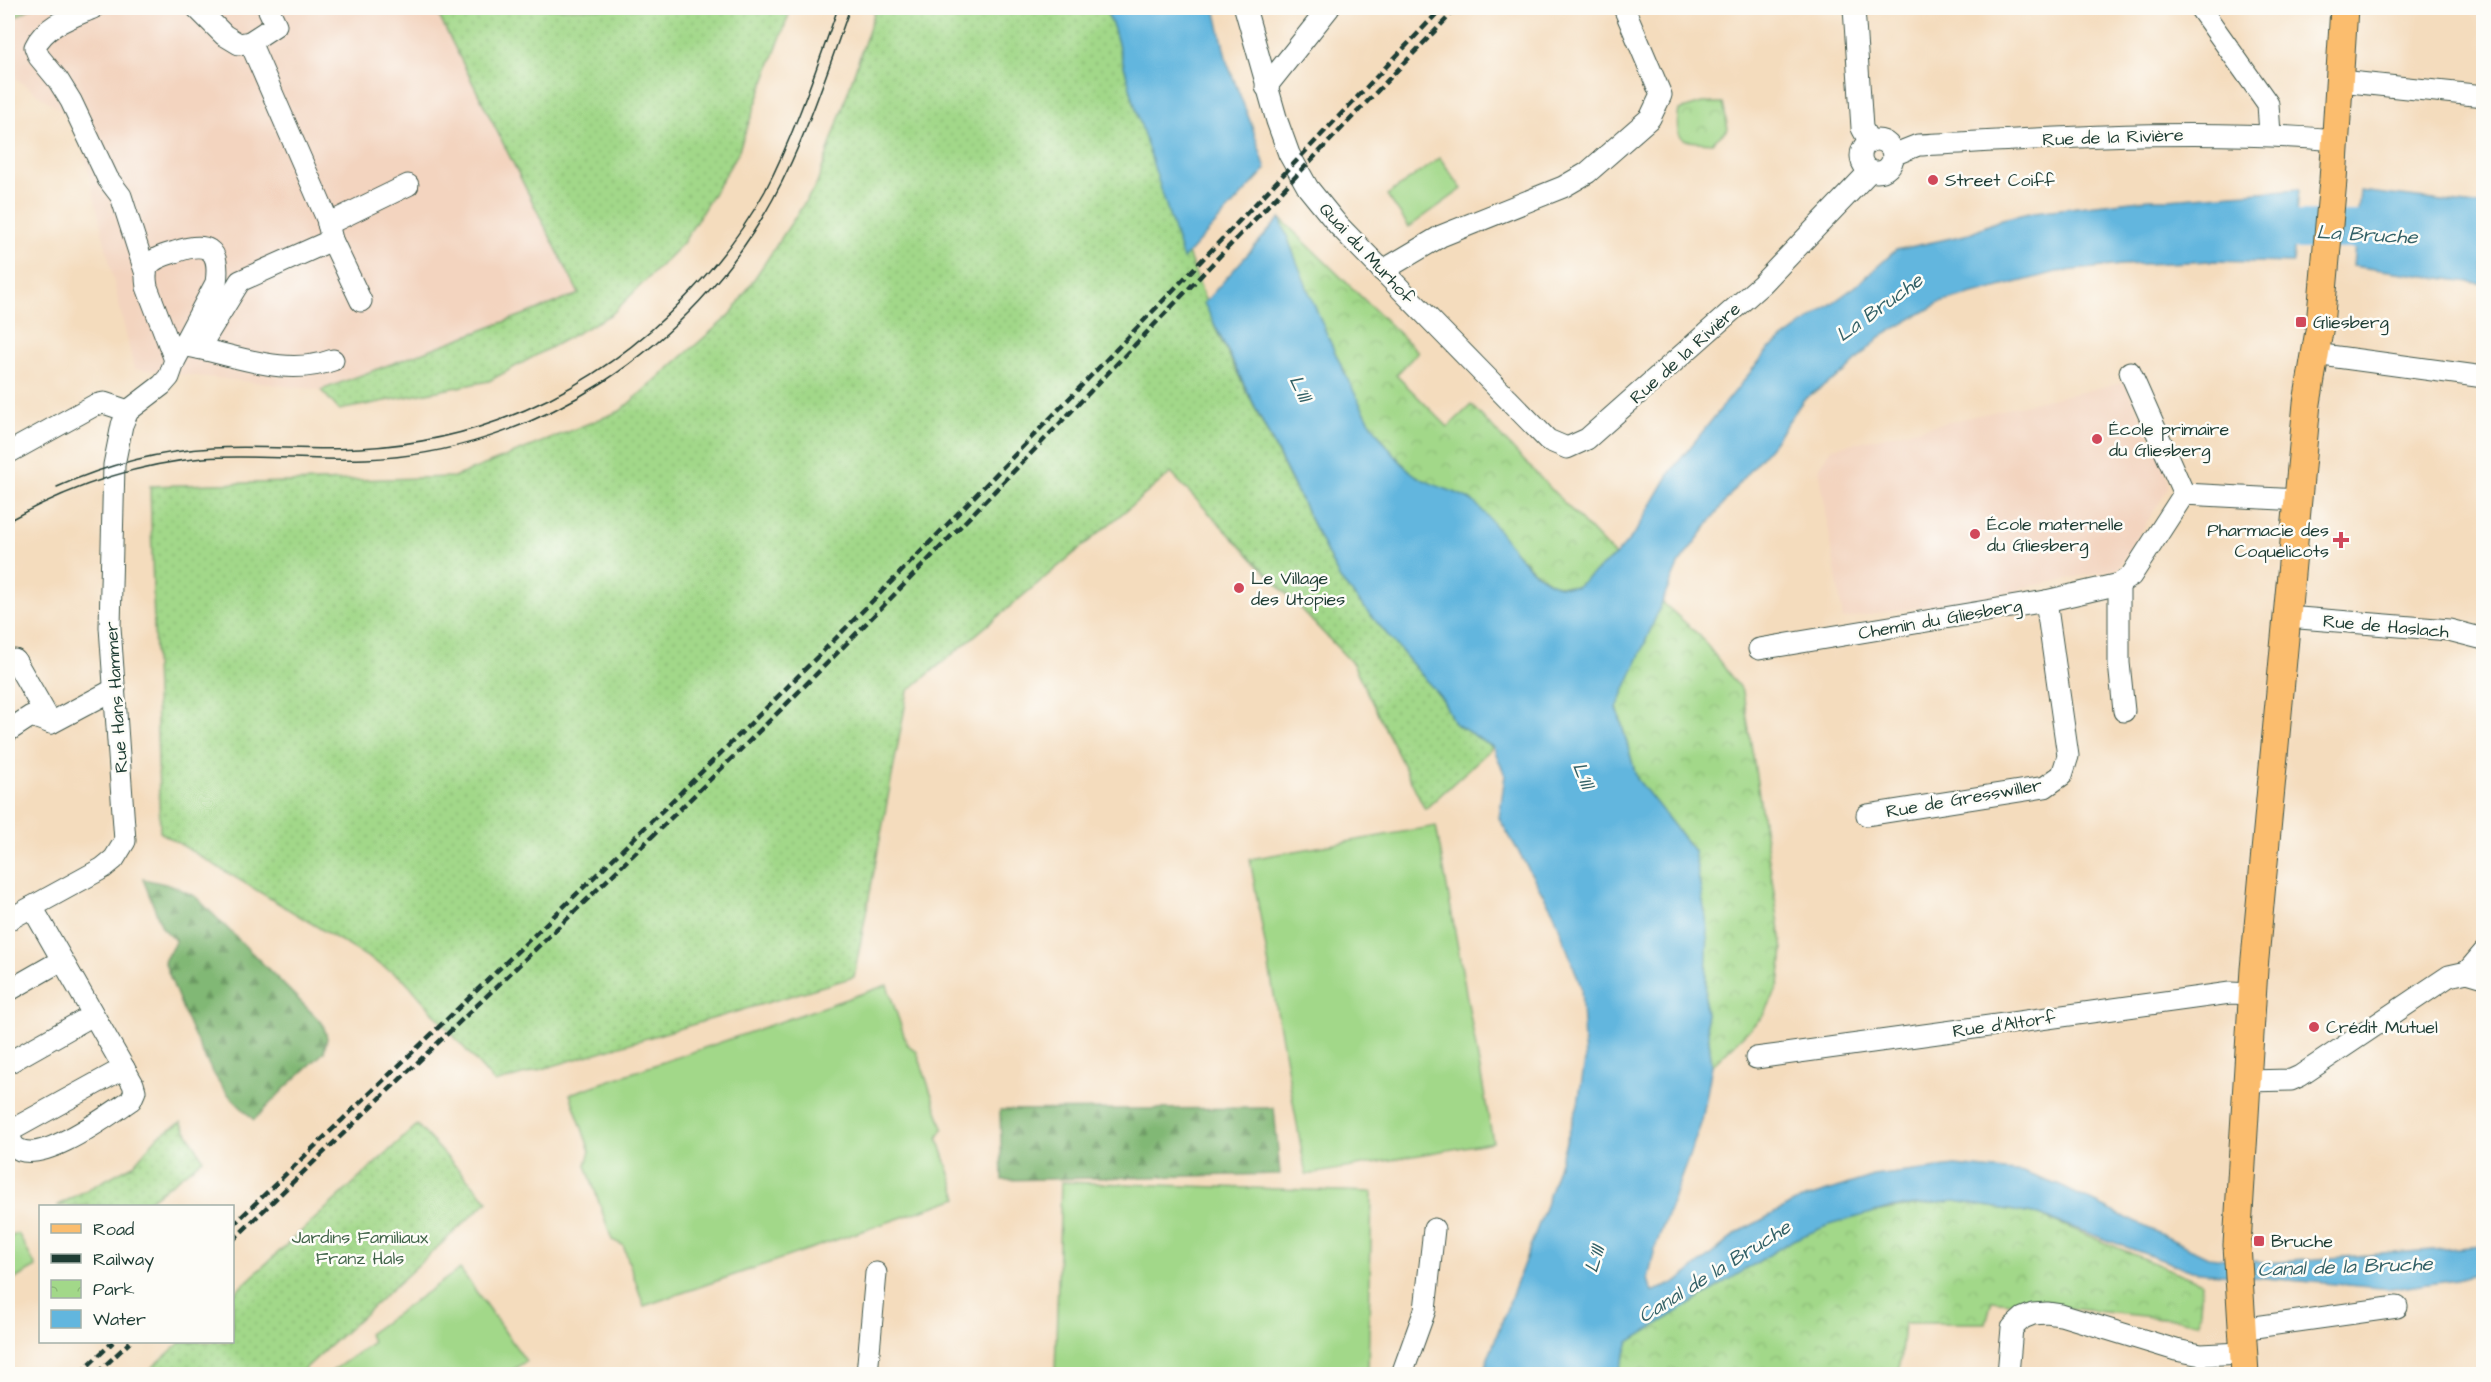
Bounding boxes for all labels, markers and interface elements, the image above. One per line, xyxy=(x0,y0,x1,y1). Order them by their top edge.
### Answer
street label: Rue de la Rivière xyxy=(2042,123,2184,152)
place label: Street Coiff xyxy=(1945,168,2055,193)
marker: Street Coiff xyxy=(1926,173,1940,187)
street label: Quai du Murhof xyxy=(1313,197,1420,310)
water label: La Bruche xyxy=(2316,218,2419,252)
water label: La Bruche xyxy=(1831,266,1930,349)
street label: Rue de la Rivière xyxy=(1624,297,1746,410)
place label: Gliesberg xyxy=(2313,310,2389,336)
marker: Gliesberg xyxy=(2294,315,2308,329)
water label: L'Ill xyxy=(1282,370,1320,409)
place label: École primaire du Gliesberg xyxy=(2109,417,2229,464)
marker: École primaire du Gliesberg xyxy=(2090,432,2104,446)
place label: École maternelle du Gliesberg xyxy=(1987,512,2123,559)
place label: Pharmacie des Coquelicots xyxy=(2207,518,2329,564)
marker: École maternelle du Gliesberg xyxy=(1968,527,1982,541)
marker: Pharmacie des Coquelicots xyxy=(2334,533,2348,547)
place label: Le Village des Utopies xyxy=(1251,566,1345,612)
marker: Le Village des Utopies xyxy=(1232,581,1246,595)
street label: Chemin du Gliesberg xyxy=(1856,593,2024,647)
street label: Rue de Haslach xyxy=(2322,609,2450,644)
street label: Rue Hans Hammer xyxy=(99,620,134,774)
water label: L'Ill xyxy=(1565,758,1602,796)
street label: Rue de Gresswiller xyxy=(1884,772,2044,825)
street label: Rue d'Altorf xyxy=(1951,1005,2057,1044)
place label: Crédit Mutuel xyxy=(2326,1015,2438,1040)
marker: Crédit Mutuel xyxy=(2307,1020,2321,1034)
legend xyxy=(39,1205,234,1343)
water label: Canal de la Bruche xyxy=(1633,1213,1797,1330)
text: Road xyxy=(93,1217,134,1242)
park label: Jardins Familiaux Franz Hals xyxy=(292,1225,429,1271)
place label: Bruche xyxy=(2271,1229,2333,1254)
marker: Bruche xyxy=(2252,1234,2266,1248)
water label: L'Ill xyxy=(1578,1240,1613,1276)
text: Railway xyxy=(93,1247,154,1273)
water label: Canal de la Bruche xyxy=(2257,1250,2434,1284)
text: Park xyxy=(93,1277,135,1302)
text: Water xyxy=(93,1307,146,1332)

